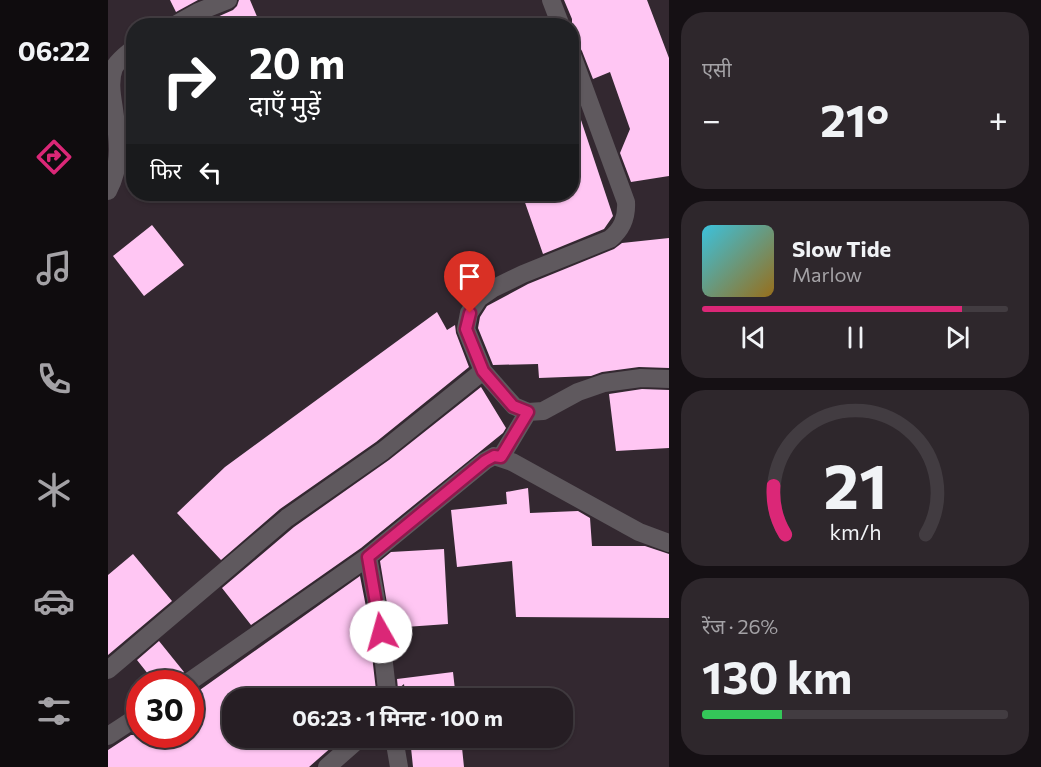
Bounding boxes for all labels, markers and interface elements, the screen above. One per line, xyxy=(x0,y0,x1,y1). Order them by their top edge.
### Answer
text: 06:22 xyxy=(18,34,90,67)
text: 20 m xyxy=(249,36,345,88)
icon: right xyxy=(150,42,228,120)
text: एसी xyxy=(702,57,732,81)
text: दाएँ मुड़ें xyxy=(249,88,321,121)
text: 21° xyxy=(820,91,889,146)
text: − xyxy=(702,98,721,139)
text: + xyxy=(989,98,1008,139)
icon: directions xyxy=(33,136,75,178)
icon: left xyxy=(194,156,227,189)
text: फिर xyxy=(150,157,182,184)
text: Slow Tide xyxy=(792,235,891,262)
icon: music xyxy=(33,247,75,289)
pin xyxy=(444,251,495,313)
icon: arrive xyxy=(453,260,486,293)
text: Marlow xyxy=(792,262,862,286)
icon: previous xyxy=(737,321,770,354)
icon: pause xyxy=(839,321,872,354)
icon: next xyxy=(941,321,974,354)
icon: phone xyxy=(33,358,75,400)
text: 21 xyxy=(823,446,887,522)
icon: climate xyxy=(33,469,75,511)
text: km/h xyxy=(829,518,881,544)
icon: car xyxy=(33,580,75,622)
position arrow xyxy=(349,600,413,664)
text: रेंज · 26% xyxy=(702,614,778,638)
text: 130 km xyxy=(702,648,852,703)
speed limit sign: 30 xyxy=(126,670,204,748)
icon: filters xyxy=(33,690,75,732)
text: 06:23 · 1 मिनट · 100 m xyxy=(292,704,503,731)

